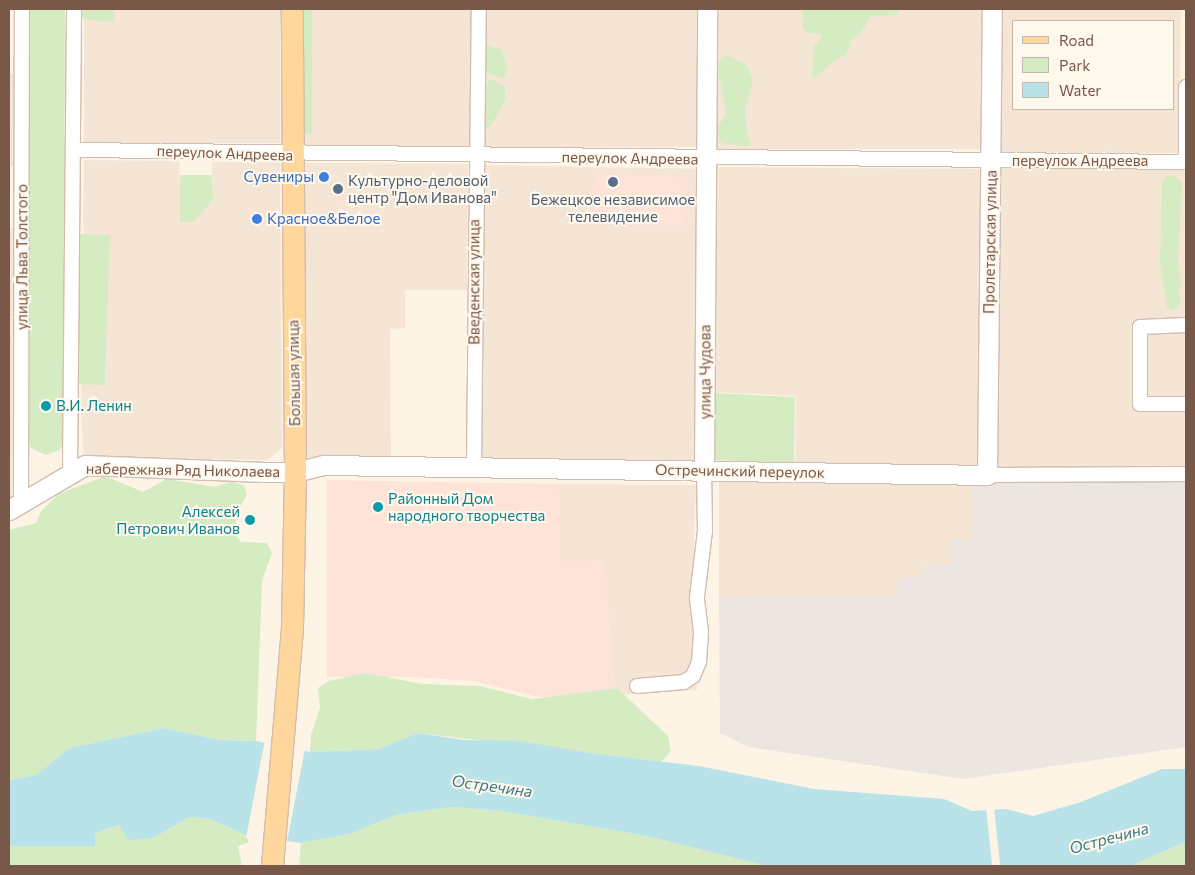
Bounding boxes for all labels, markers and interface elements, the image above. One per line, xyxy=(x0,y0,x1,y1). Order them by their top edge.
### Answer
legend xyxy=(1012,20,1175,110)
text: Road xyxy=(1059,31,1094,49)
text: Park xyxy=(1059,56,1090,74)
text: Water xyxy=(1059,81,1101,99)
street label: переулок Андреева xyxy=(156,142,294,164)
street label: переулок Андреева xyxy=(561,148,699,168)
street label: переулок Андреева xyxy=(1012,152,1148,170)
place label: Сувениры xyxy=(244,168,314,186)
street label: Пролетарская улица xyxy=(980,170,1000,314)
marker: Сувениры xyxy=(318,171,330,183)
place label: Культурно-деловой центр "Дом Иванова" xyxy=(348,171,497,206)
marker: Бежецкое независимое телевидение xyxy=(607,176,619,188)
marker: Культурно-деловой центр "Дом Иванова" xyxy=(332,183,344,195)
street label: улица Льва Толстого xyxy=(13,184,31,330)
place label: Бежецкое независимое телевидение xyxy=(531,190,695,225)
place label: Красное&Белое xyxy=(267,210,380,228)
marker: Красное&Белое xyxy=(251,213,263,225)
street label: Введенская улица xyxy=(465,219,483,345)
street label: Большая улица xyxy=(284,320,304,426)
street label: улица Чудова xyxy=(696,325,714,419)
place label: В.И. Ленин xyxy=(56,397,132,415)
marker: В.И. Ленин xyxy=(40,400,52,412)
street label: набережная Ряд Николаева xyxy=(86,459,280,481)
street label: Остречинский переулок xyxy=(655,461,825,481)
place label: Районный Дом народного творчества xyxy=(388,489,545,524)
marker: Районный Дом народного творчества xyxy=(372,501,384,513)
place label: Алексей Петрович Иванов xyxy=(116,502,240,537)
marker: Алексей Петрович Иванов xyxy=(244,514,256,526)
water label: Остречина xyxy=(450,771,534,801)
water label: Остречина xyxy=(1067,818,1151,858)

